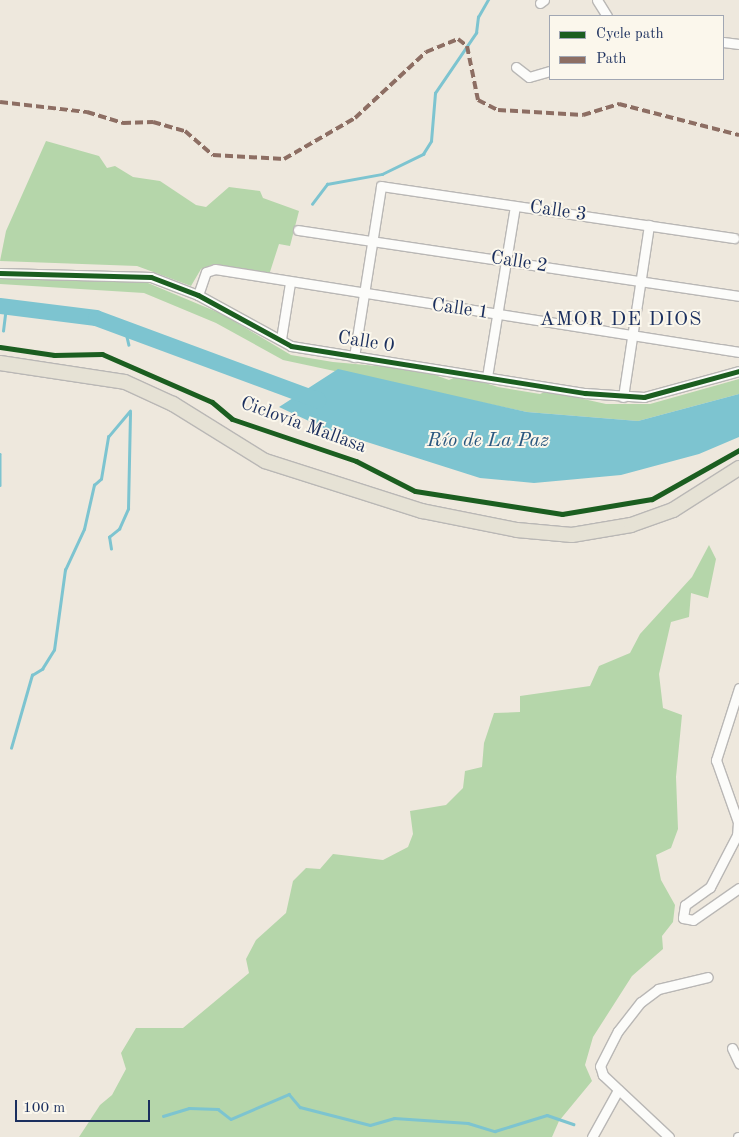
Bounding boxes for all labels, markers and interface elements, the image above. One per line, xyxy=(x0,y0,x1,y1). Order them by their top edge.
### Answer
legend xyxy=(549,15,724,80)
text: Cycle path xyxy=(596,27,664,42)
text: Path xyxy=(596,52,626,67)
street label: Calle 3 xyxy=(528,197,588,227)
street label: Calle 2 xyxy=(489,247,549,279)
street label: Calle 1 xyxy=(430,295,490,325)
district label: AMOR DE DIOS xyxy=(538,308,704,332)
street label: Calle 0 xyxy=(336,327,396,359)
street label: Ciclovía Mallasa xyxy=(237,393,369,459)
water label: Río de La Paz xyxy=(427,429,549,453)
scale bar xyxy=(18,1090,152,1122)
text: 100 m xyxy=(23,1101,65,1116)

